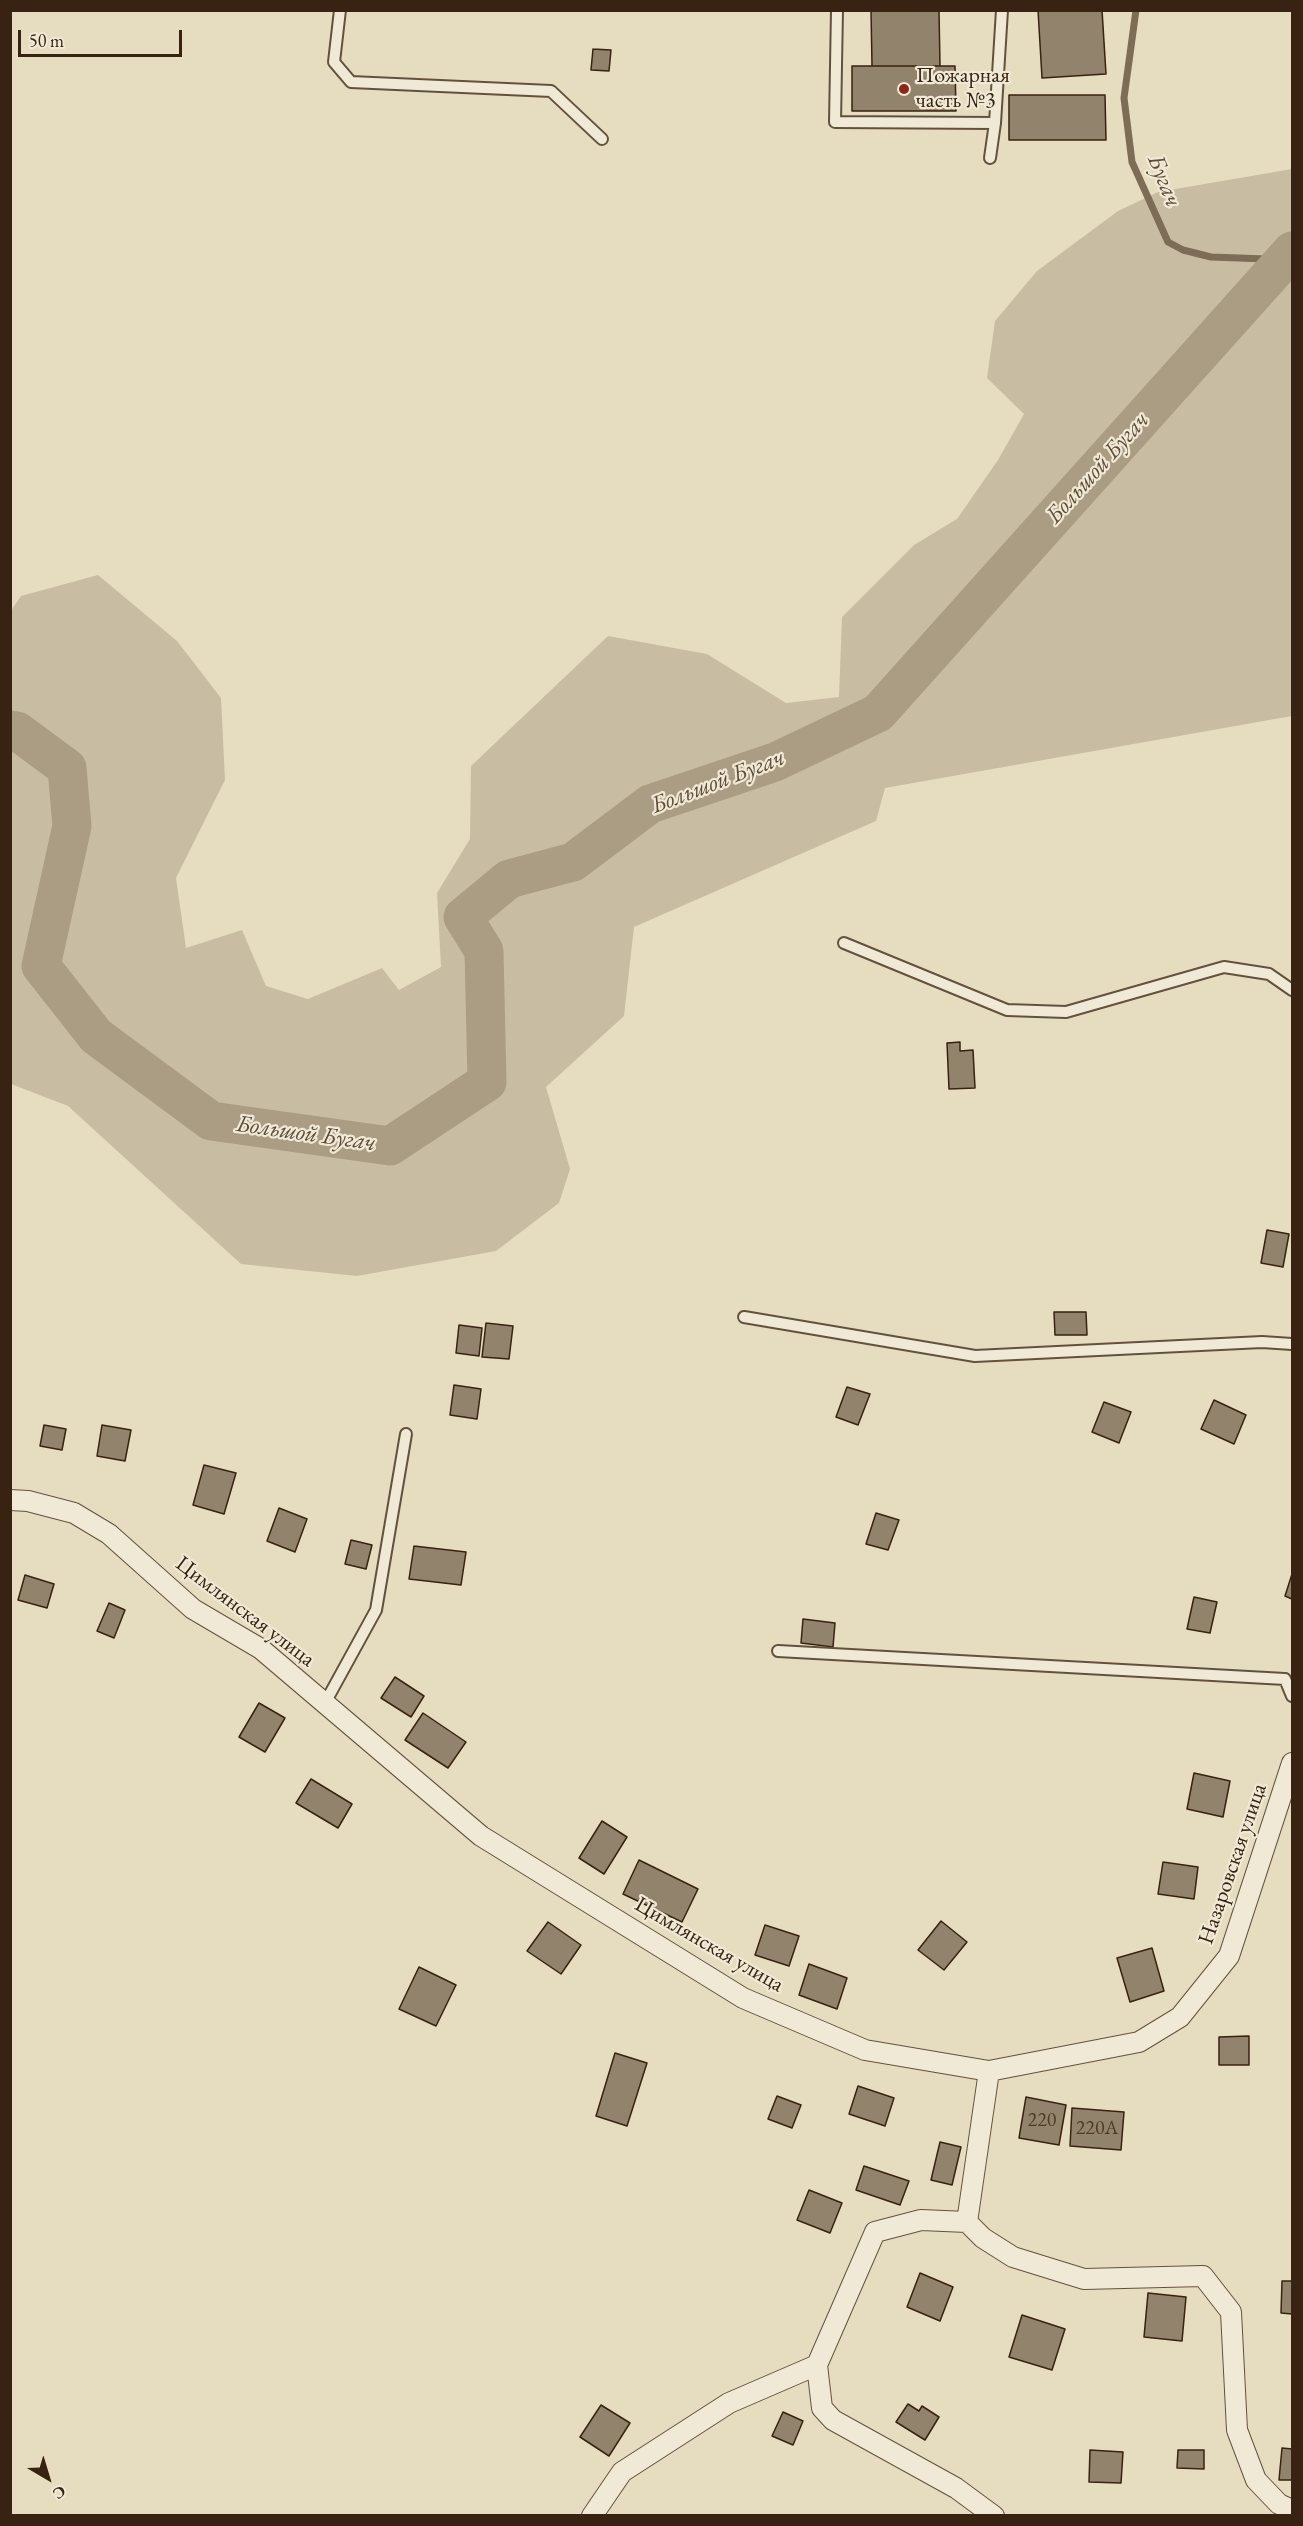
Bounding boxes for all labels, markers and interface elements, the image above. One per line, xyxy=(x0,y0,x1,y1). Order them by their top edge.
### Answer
scale bar xyxy=(21,18,184,56)
text: 50 m xyxy=(29,29,64,52)
place label: Пожарная часть №3 xyxy=(916,63,1010,114)
marker: Пожарная часть №3 xyxy=(897,82,911,96)
water label: Бугач xyxy=(1141,151,1187,211)
water label: Большой Бугач xyxy=(1040,406,1156,530)
water label: Большой Бугач xyxy=(647,743,789,821)
water label: Большой Бугач xyxy=(234,1110,378,1158)
street label: Цимлянская улица xyxy=(170,1551,320,1673)
street label: Назаровская улица xyxy=(1193,1780,1273,1948)
street label: Цимлянская улица xyxy=(630,1892,788,1998)
house number: 220 xyxy=(1028,2109,1056,2133)
house number: 220А xyxy=(1076,2117,1118,2141)
north arrow xyxy=(18,2448,78,2508)
text: С xyxy=(48,2481,70,2504)

